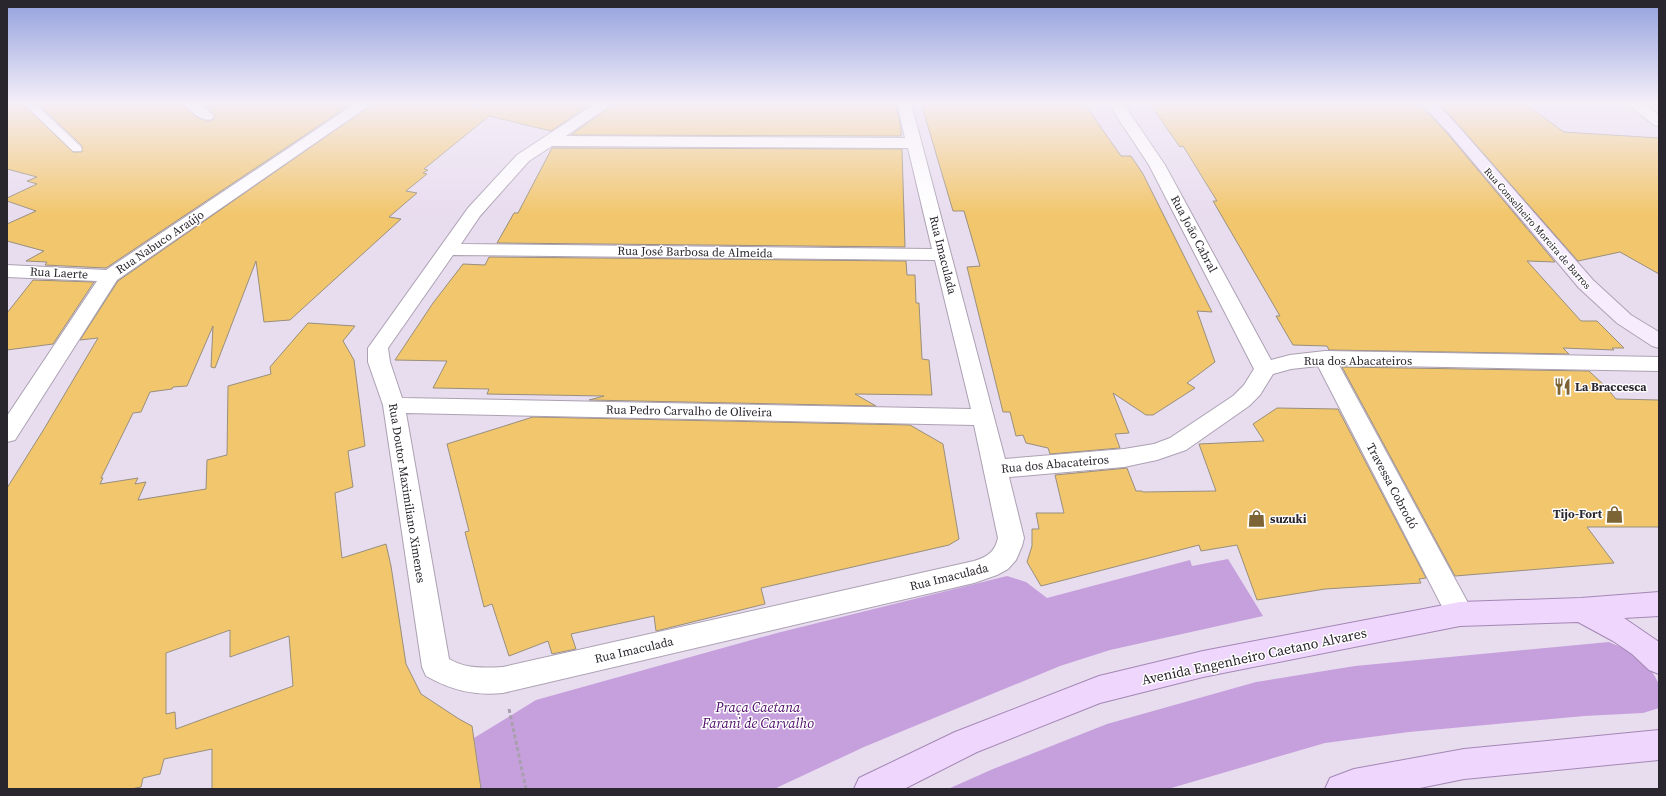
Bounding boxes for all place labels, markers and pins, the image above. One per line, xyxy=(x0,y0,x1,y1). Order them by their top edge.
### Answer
restaurant icon: La Braccesca xyxy=(1552,377,1572,397)
place label: La Braccesca xyxy=(1575,379,1647,395)
shop icon: Tijo-Fort xyxy=(1605,504,1625,524)
place label: Tijo-Fort xyxy=(1553,506,1603,522)
shop icon: suzuki xyxy=(1247,509,1267,529)
place label: suzuki xyxy=(1270,511,1307,527)

